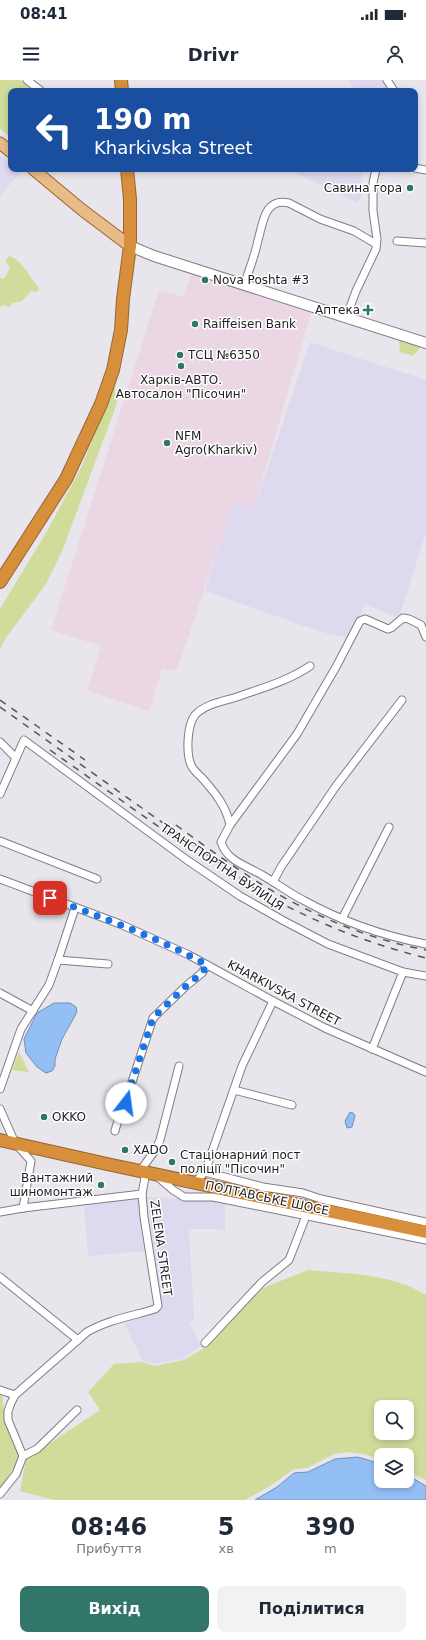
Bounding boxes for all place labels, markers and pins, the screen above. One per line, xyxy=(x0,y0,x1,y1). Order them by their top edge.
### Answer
place label: Савина гора xyxy=(324,181,402,195)
marker: Савина гора xyxy=(405,183,415,193)
place label: Nova Poshta #3 xyxy=(213,273,309,287)
marker: Nova Poshta #3 xyxy=(200,275,210,285)
place label: Аптека xyxy=(315,303,360,317)
marker: Аптека xyxy=(363,305,373,315)
place label: Raiffeisen Bank xyxy=(203,317,296,331)
marker: Raiffeisen Bank xyxy=(190,319,200,329)
place label: ТСЦ №6350 xyxy=(187,348,260,362)
marker: ТСЦ №6350 xyxy=(175,350,185,360)
marker: Харків-АВТО. Автосалон "Пісочин" xyxy=(176,361,186,371)
place label: Харків-АВТО. Автосалон "Пісочин" xyxy=(116,373,246,401)
place label: NFM Agro(Kharkiv) xyxy=(175,429,257,457)
marker: NFM Agro(Kharkiv) xyxy=(162,438,172,448)
pin xyxy=(33,881,67,915)
place label: OKKO xyxy=(52,1110,86,1124)
marker: OKKO xyxy=(39,1112,49,1122)
place label: XADO xyxy=(133,1143,168,1157)
marker: XADO xyxy=(120,1145,130,1155)
place label: Стаціонарний пост поліції "Пісочин" xyxy=(180,1148,300,1176)
marker: Стаціонарний пост поліції "Пісочин" xyxy=(167,1157,177,1167)
place label: Вантажний шиномонтаж xyxy=(10,1171,93,1199)
marker: Вантажний шиномонтаж xyxy=(96,1180,106,1190)

